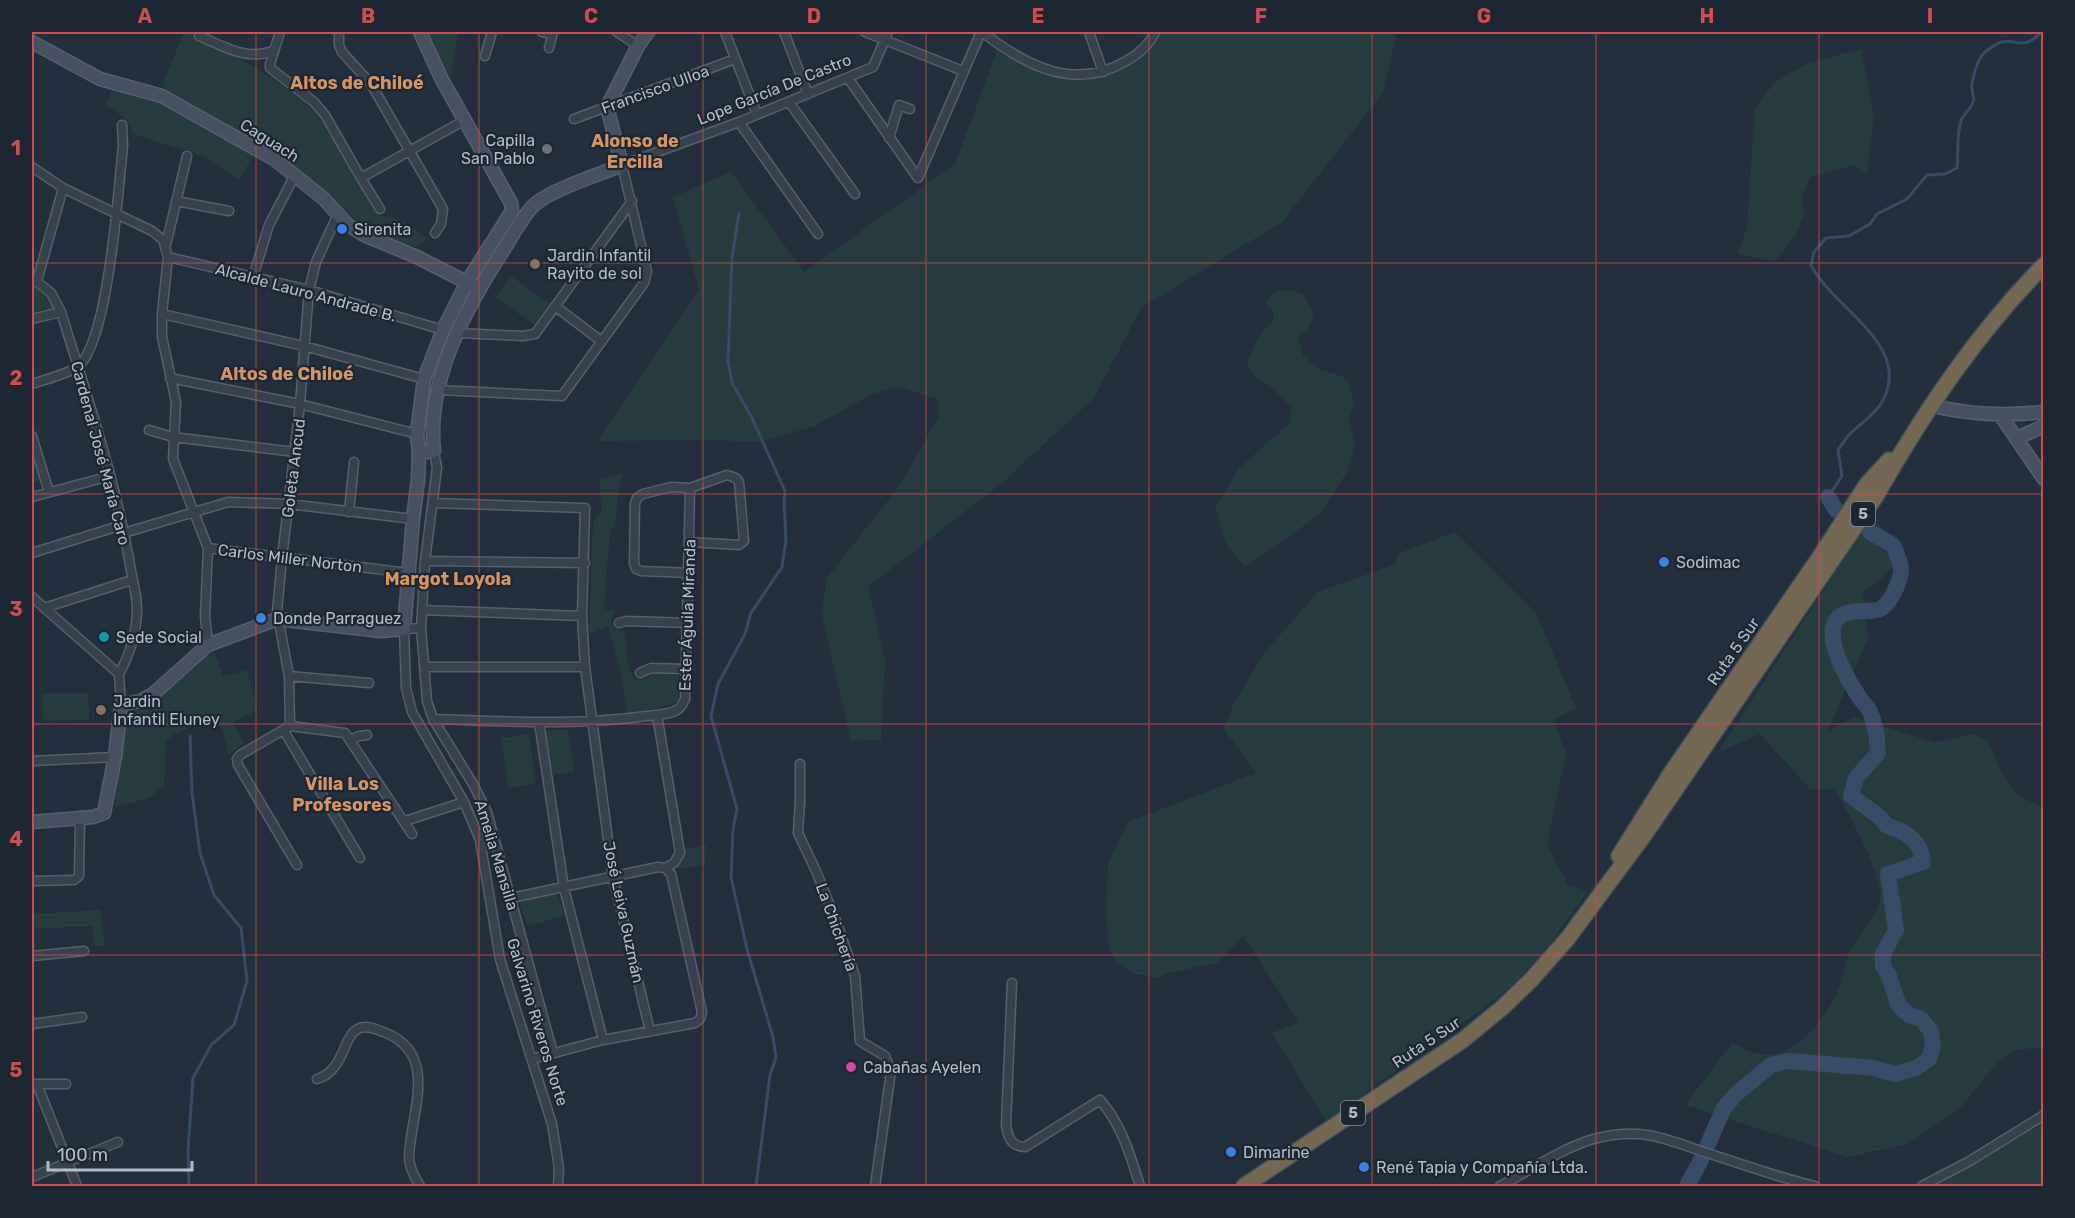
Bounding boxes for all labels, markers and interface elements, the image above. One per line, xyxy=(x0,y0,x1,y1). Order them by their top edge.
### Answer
text: A xyxy=(138,4,153,28)
text: B xyxy=(361,4,375,28)
text: C xyxy=(584,4,598,28)
text: D xyxy=(807,4,821,28)
text: E xyxy=(1032,4,1044,28)
text: F xyxy=(1255,4,1267,28)
text: G xyxy=(1477,4,1491,28)
text: H xyxy=(1700,4,1714,28)
text: I xyxy=(1927,4,1933,28)
street label: Lope García De Castro xyxy=(694,50,854,129)
street label: Francisco Ulloa xyxy=(599,61,712,118)
district label: Altos de Chiloé xyxy=(290,72,424,94)
street label: Caguach xyxy=(237,115,303,166)
district label: Alonso de Ercilla xyxy=(591,130,679,173)
place label: Capilla San Pablo xyxy=(461,131,535,168)
text: 1 xyxy=(11,136,21,160)
marker: Capilla San Pablo xyxy=(540,142,554,156)
place label: Sirenita xyxy=(354,220,411,239)
marker: Sirenita xyxy=(335,222,349,236)
place label: Jardin Infantil Rayito de sol xyxy=(547,246,651,283)
marker: Jardin Infantil Rayito de sol xyxy=(528,257,542,271)
street label: Alcalde Lauro Andrade B. xyxy=(213,259,398,326)
street label: Cardenal José María Caro xyxy=(67,359,134,547)
district label: Altos de Chiloé xyxy=(220,363,354,385)
text: 2 xyxy=(10,366,23,390)
street label: Goleta Ancud xyxy=(278,417,309,519)
road number: 5 xyxy=(1851,502,1875,526)
street label: Ester Águila Miranda xyxy=(675,539,700,691)
street label: Carlos Miller Norton xyxy=(217,540,363,577)
place label: Sodimac xyxy=(1676,553,1741,572)
marker: Sodimac xyxy=(1657,555,1671,569)
district label: Margot Loyola xyxy=(385,568,511,590)
text: 3 xyxy=(9,597,23,621)
place label: Donde Parraguez xyxy=(273,609,401,628)
marker: Donde Parraguez xyxy=(254,611,268,625)
street label: Ruta 5 Sur xyxy=(1703,614,1764,689)
place label: Sede Social xyxy=(116,628,202,647)
marker: Sede Social xyxy=(97,630,111,644)
place label: Jardin Infantil Eluney xyxy=(113,692,220,729)
marker: Jardin Infantil Eluney xyxy=(94,703,108,717)
district label: Villa Los Profesores xyxy=(292,773,392,816)
street label: Amelia Mansilla xyxy=(471,798,522,913)
text: 4 xyxy=(9,827,23,851)
street label: José Leiva Guzmán xyxy=(599,839,648,985)
street label: La Chichería xyxy=(812,881,861,974)
street label: Galvarino Riveros Norte xyxy=(503,936,572,1108)
street label: Ruta 5 Sur xyxy=(1389,1013,1464,1072)
text: 5 xyxy=(10,1058,23,1082)
place label: Cabañas Ayelen xyxy=(863,1058,981,1077)
marker: Cabañas Ayelen xyxy=(844,1060,858,1074)
road number: 5 xyxy=(1341,1101,1365,1125)
scale bar xyxy=(48,1134,192,1172)
place label: Dimarine xyxy=(1243,1143,1310,1162)
text: 100 m xyxy=(57,1144,108,1166)
marker: Dimarine xyxy=(1224,1145,1238,1159)
place label: René Tapia y Compañía Ltda. xyxy=(1376,1158,1588,1177)
marker: René Tapia y Compañía Ltda. xyxy=(1357,1160,1371,1174)

